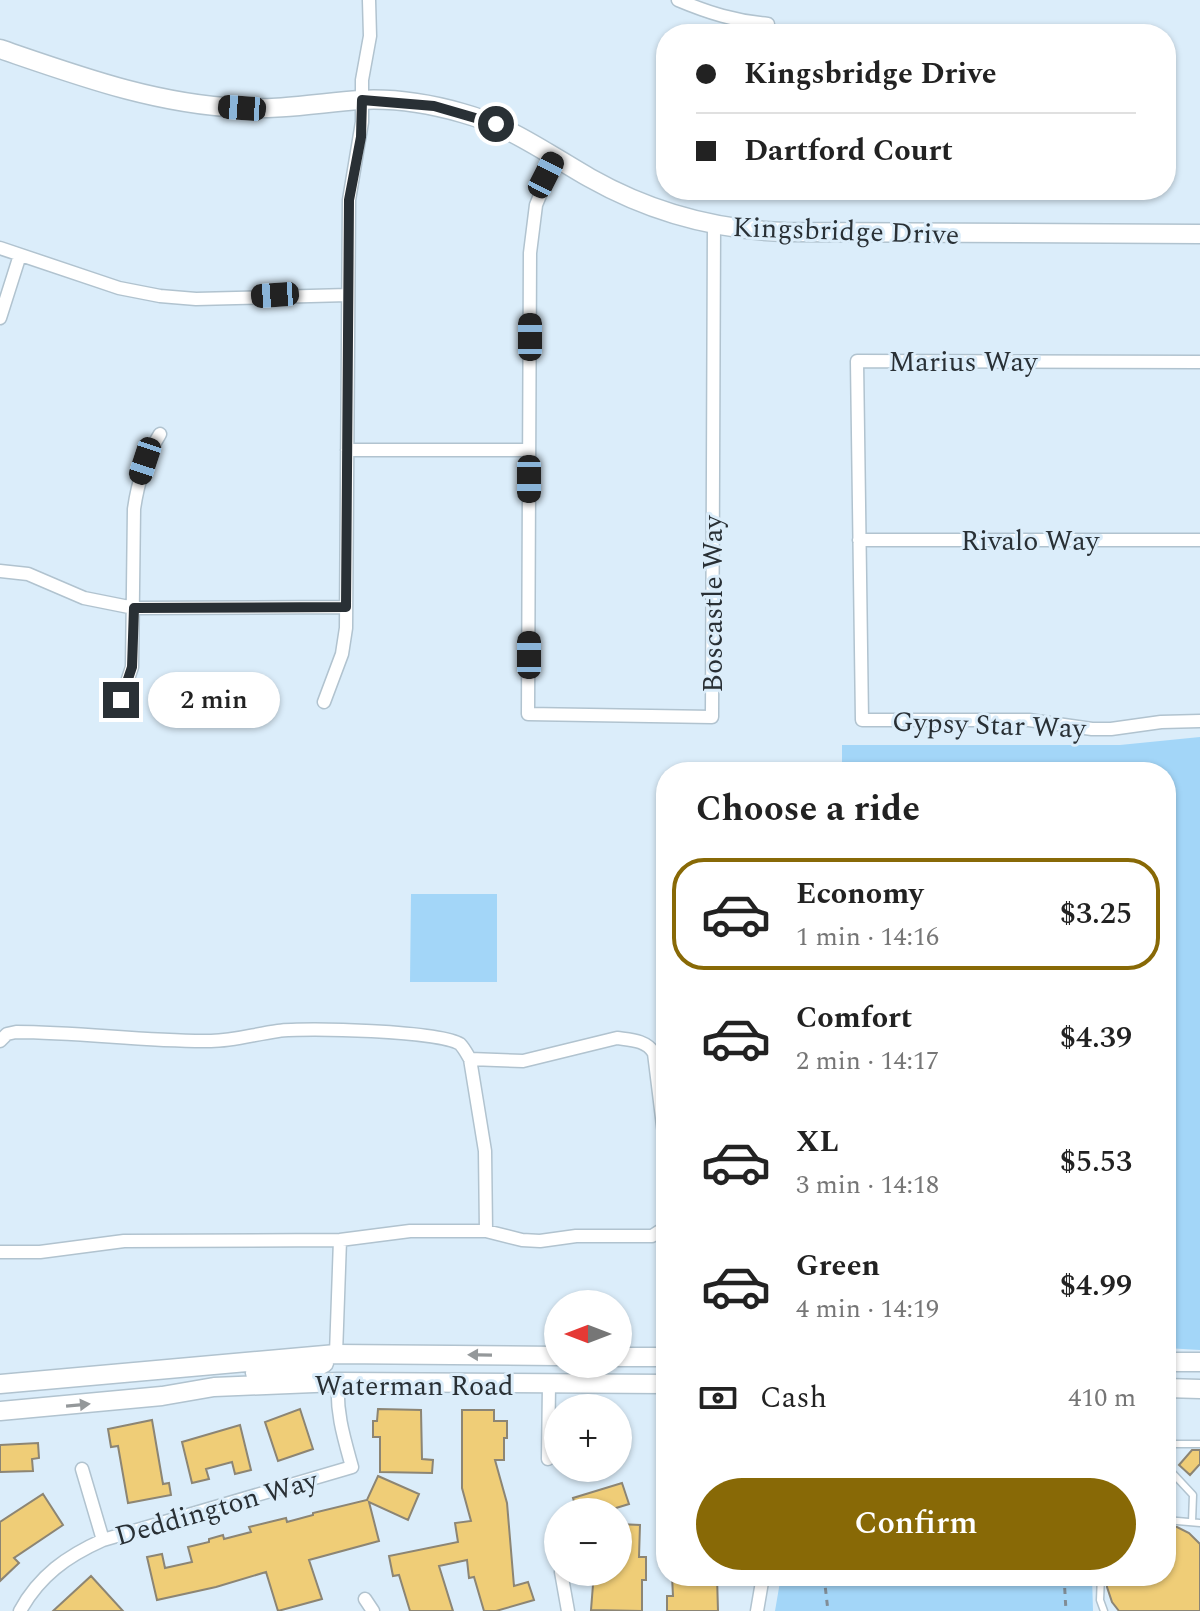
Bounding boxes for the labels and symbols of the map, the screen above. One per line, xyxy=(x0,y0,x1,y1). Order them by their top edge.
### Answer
car xyxy=(217,94,267,122)
route start xyxy=(478,106,514,142)
car xyxy=(524,148,568,202)
street label: Kingsbridge Drive xyxy=(732,206,960,257)
car xyxy=(250,281,300,309)
car xyxy=(518,313,542,361)
street label: Marius Way xyxy=(888,341,1039,384)
car xyxy=(126,434,164,488)
car xyxy=(517,455,541,503)
street label: Boscastle Way xyxy=(692,514,735,693)
street label: Rivalo Way xyxy=(961,520,1101,563)
car xyxy=(517,631,541,679)
callout: 2 min xyxy=(149,672,281,728)
route end xyxy=(103,682,139,718)
street label: Gypsy Star Way xyxy=(891,701,1088,750)
north arrow xyxy=(544,1290,632,1378)
one-way arrow xyxy=(467,1349,492,1361)
street label: Waterman Road xyxy=(314,1365,514,1408)
one-way arrow xyxy=(66,1398,91,1411)
street label: Deddington Way xyxy=(110,1459,324,1558)

